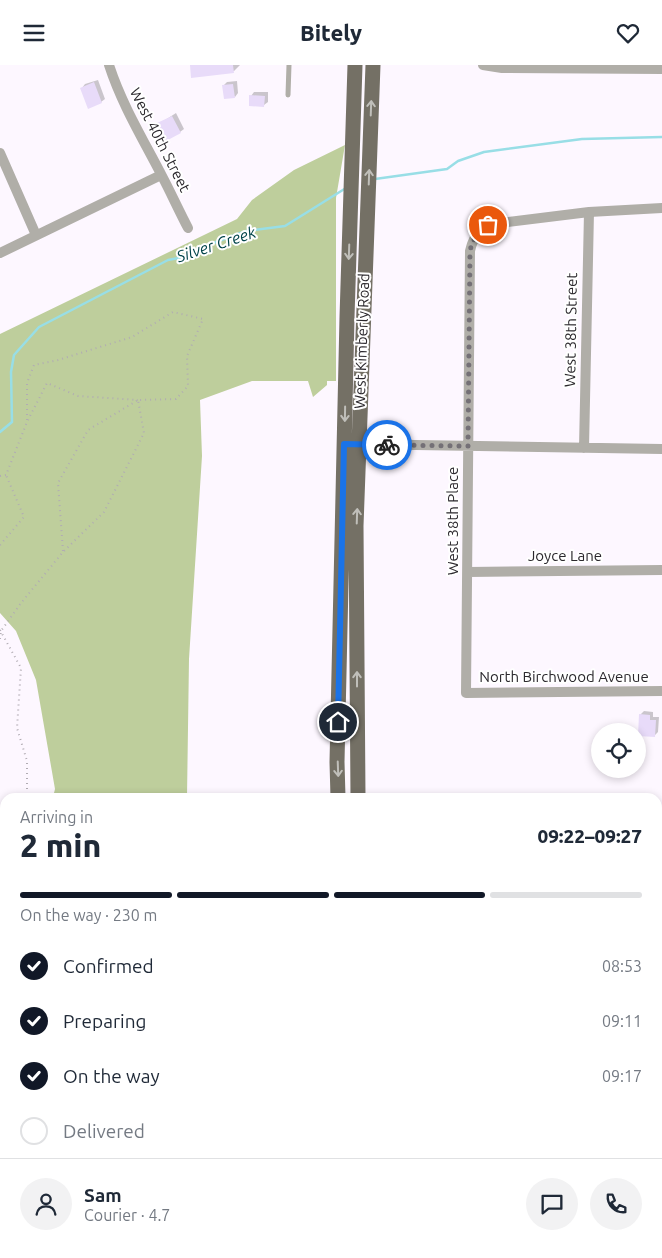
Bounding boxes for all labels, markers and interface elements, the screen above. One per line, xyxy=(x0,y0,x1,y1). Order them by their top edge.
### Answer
icon: menu xyxy=(20,19,48,47)
icon: heart xyxy=(614,19,642,47)
text: Bitely xyxy=(300,20,362,45)
street label: West 40th Street xyxy=(127,85,194,195)
one-way arrow xyxy=(367,100,376,116)
one-way arrow xyxy=(364,169,374,186)
pin xyxy=(467,204,509,246)
icon: bag xyxy=(474,211,502,239)
water label: Silver Creek xyxy=(173,222,259,266)
one-way arrow xyxy=(344,243,354,259)
street label: West Kimberly Road xyxy=(351,273,372,409)
street label: West 38th Street xyxy=(561,273,580,387)
one-way arrow xyxy=(340,406,349,422)
courier xyxy=(362,420,412,470)
icon: bike xyxy=(373,431,401,459)
street label: West 38th Place xyxy=(444,467,461,575)
one-way arrow xyxy=(352,509,361,525)
street label: Joyce Lane xyxy=(528,547,602,564)
street label: North Birchwood Avenue xyxy=(479,668,649,685)
one-way arrow xyxy=(352,671,362,688)
pin xyxy=(317,701,359,743)
icon: home xyxy=(324,708,352,736)
map controls xyxy=(591,723,646,778)
button: locate xyxy=(591,723,646,778)
one-way arrow xyxy=(333,761,342,777)
text: Arriving in xyxy=(20,808,93,826)
text: 09:22–09:27 xyxy=(537,825,642,847)
text: 2 min xyxy=(20,827,101,863)
text: On the way · 230 m xyxy=(20,906,157,924)
icon: check xyxy=(20,952,48,980)
text: Confirmed xyxy=(63,955,154,977)
text: 08:53 xyxy=(602,957,642,975)
icon: check xyxy=(20,1007,48,1035)
text: Preparing xyxy=(63,1010,147,1032)
text: 09:11 xyxy=(602,1012,642,1030)
icon: check xyxy=(20,1062,48,1090)
text: On the way xyxy=(63,1065,160,1087)
text: 09:17 xyxy=(602,1067,642,1085)
text: Delivered xyxy=(63,1120,145,1142)
button: person xyxy=(20,1178,72,1230)
button: chat xyxy=(526,1178,578,1230)
button: phone xyxy=(590,1178,642,1230)
text: Sam xyxy=(84,1184,122,1206)
text: Courier · 4.7 xyxy=(84,1206,170,1224)

